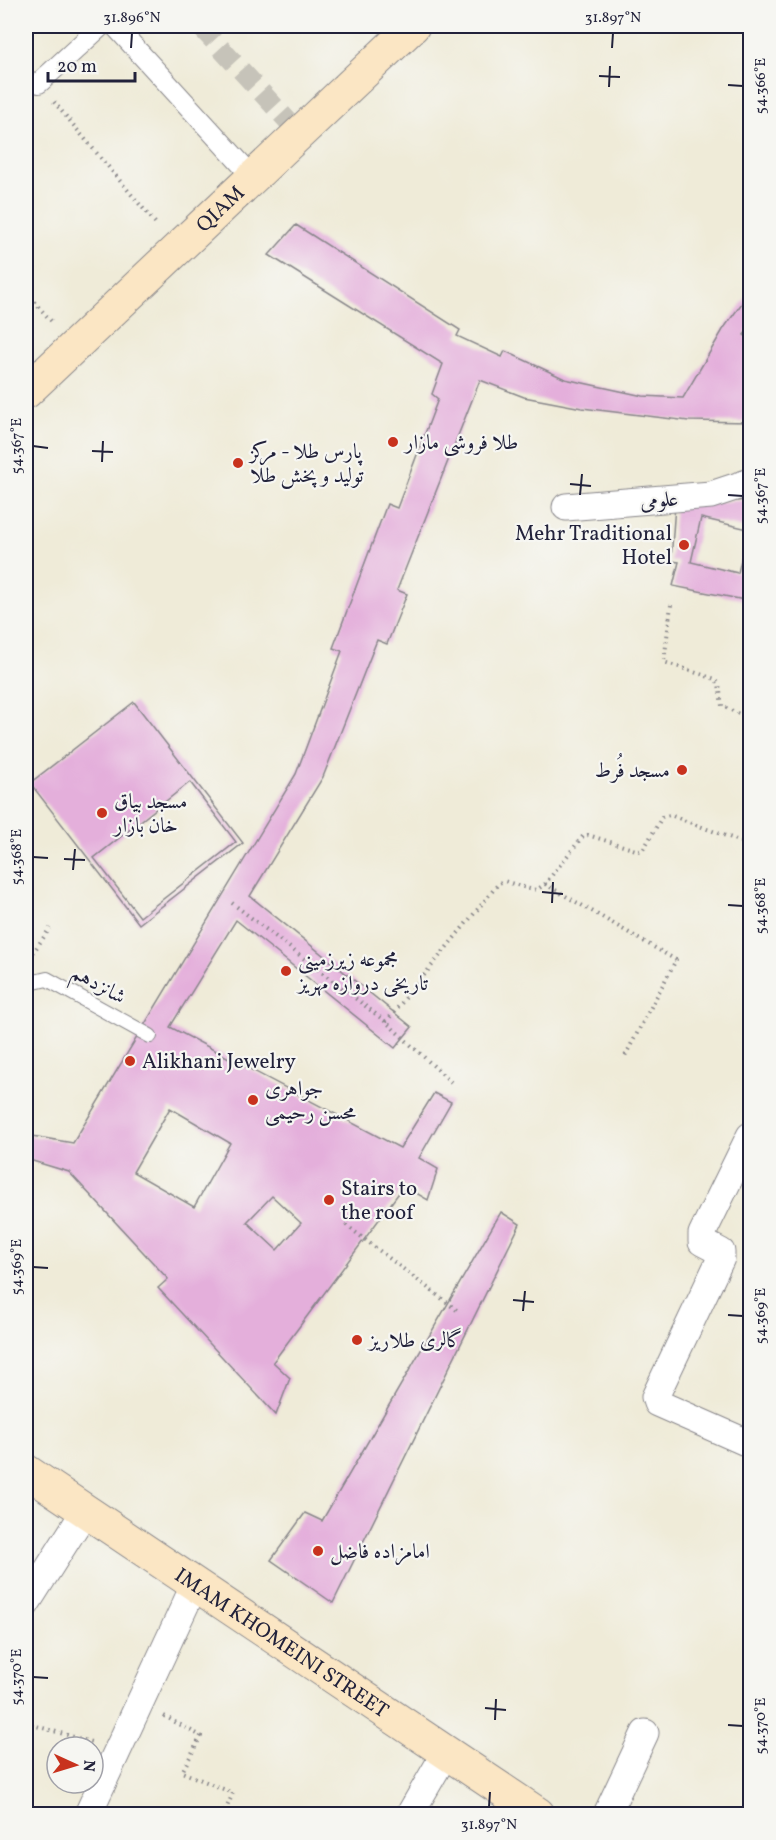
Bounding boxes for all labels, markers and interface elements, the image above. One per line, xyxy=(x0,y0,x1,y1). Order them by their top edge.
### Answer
text: 31.896°N xyxy=(103,8,161,29)
text: 31.897°N xyxy=(585,8,641,29)
scale bar xyxy=(48,45,135,83)
text: 20 m xyxy=(57,55,97,80)
text: 54.366°E xyxy=(751,58,772,114)
street label: QIAM xyxy=(190,179,252,240)
text: 54.367°E xyxy=(7,418,28,474)
place label: طلا فروشی مازار xyxy=(403,429,518,458)
marker: طلا فروشی مازار xyxy=(386,435,400,449)
place label: پارس طلا - مرکز تولید و پخش طلا xyxy=(248,438,364,491)
marker: پارس طلا - مرکز تولید و پخش طلا xyxy=(231,456,245,470)
text: 54.367°E xyxy=(751,468,772,524)
street label: علومی xyxy=(639,485,679,518)
place label: Mehr Traditional Hotel xyxy=(515,520,672,573)
marker: Mehr Traditional Hotel xyxy=(677,538,691,552)
place label: مسجد فُرط xyxy=(595,752,670,786)
marker: مسجد فُرط xyxy=(675,763,689,777)
place label: مسجد بیاق خان بازار xyxy=(112,788,187,841)
marker: مسجد بیاق خان بازار xyxy=(95,806,109,820)
text: 54.368°E xyxy=(7,829,28,885)
text: 54.368°E xyxy=(751,878,772,934)
place label: مجموعه زیرزمینی تاریخی دروازه مهریز xyxy=(296,946,429,999)
street label: شانزدهم xyxy=(64,959,131,1016)
marker: مجموعه زیرزمینی تاریخی دروازه مهریز xyxy=(279,964,293,978)
place label: Alikhani Jewelry xyxy=(142,1048,297,1077)
marker: Alikhani Jewelry xyxy=(123,1054,137,1068)
place label: جواهری محسن رحیمی xyxy=(265,1075,356,1128)
marker: جواهری محسن رحیمی xyxy=(246,1093,260,1107)
place label: Stairs to the roof xyxy=(341,1175,417,1228)
marker: Stairs to the roof xyxy=(322,1193,336,1207)
text: 54.369°E xyxy=(7,1239,28,1295)
text: 54.369°E xyxy=(751,1288,772,1344)
place label: گالری طلاریز xyxy=(367,1327,463,1356)
marker: گالری طلاریز xyxy=(350,1333,364,1347)
place label: امامزاده فاضل xyxy=(330,1538,430,1567)
marker: امامزاده فاضل xyxy=(311,1544,325,1558)
street label: IMAM KHOMEINI STREET xyxy=(168,1562,394,1726)
text: 54.370°E xyxy=(7,1649,28,1705)
text: 54.370°E xyxy=(751,1698,772,1754)
north arrow xyxy=(45,1735,105,1795)
text: N xyxy=(77,1759,99,1773)
text: 31.897°N xyxy=(461,1815,517,1836)

